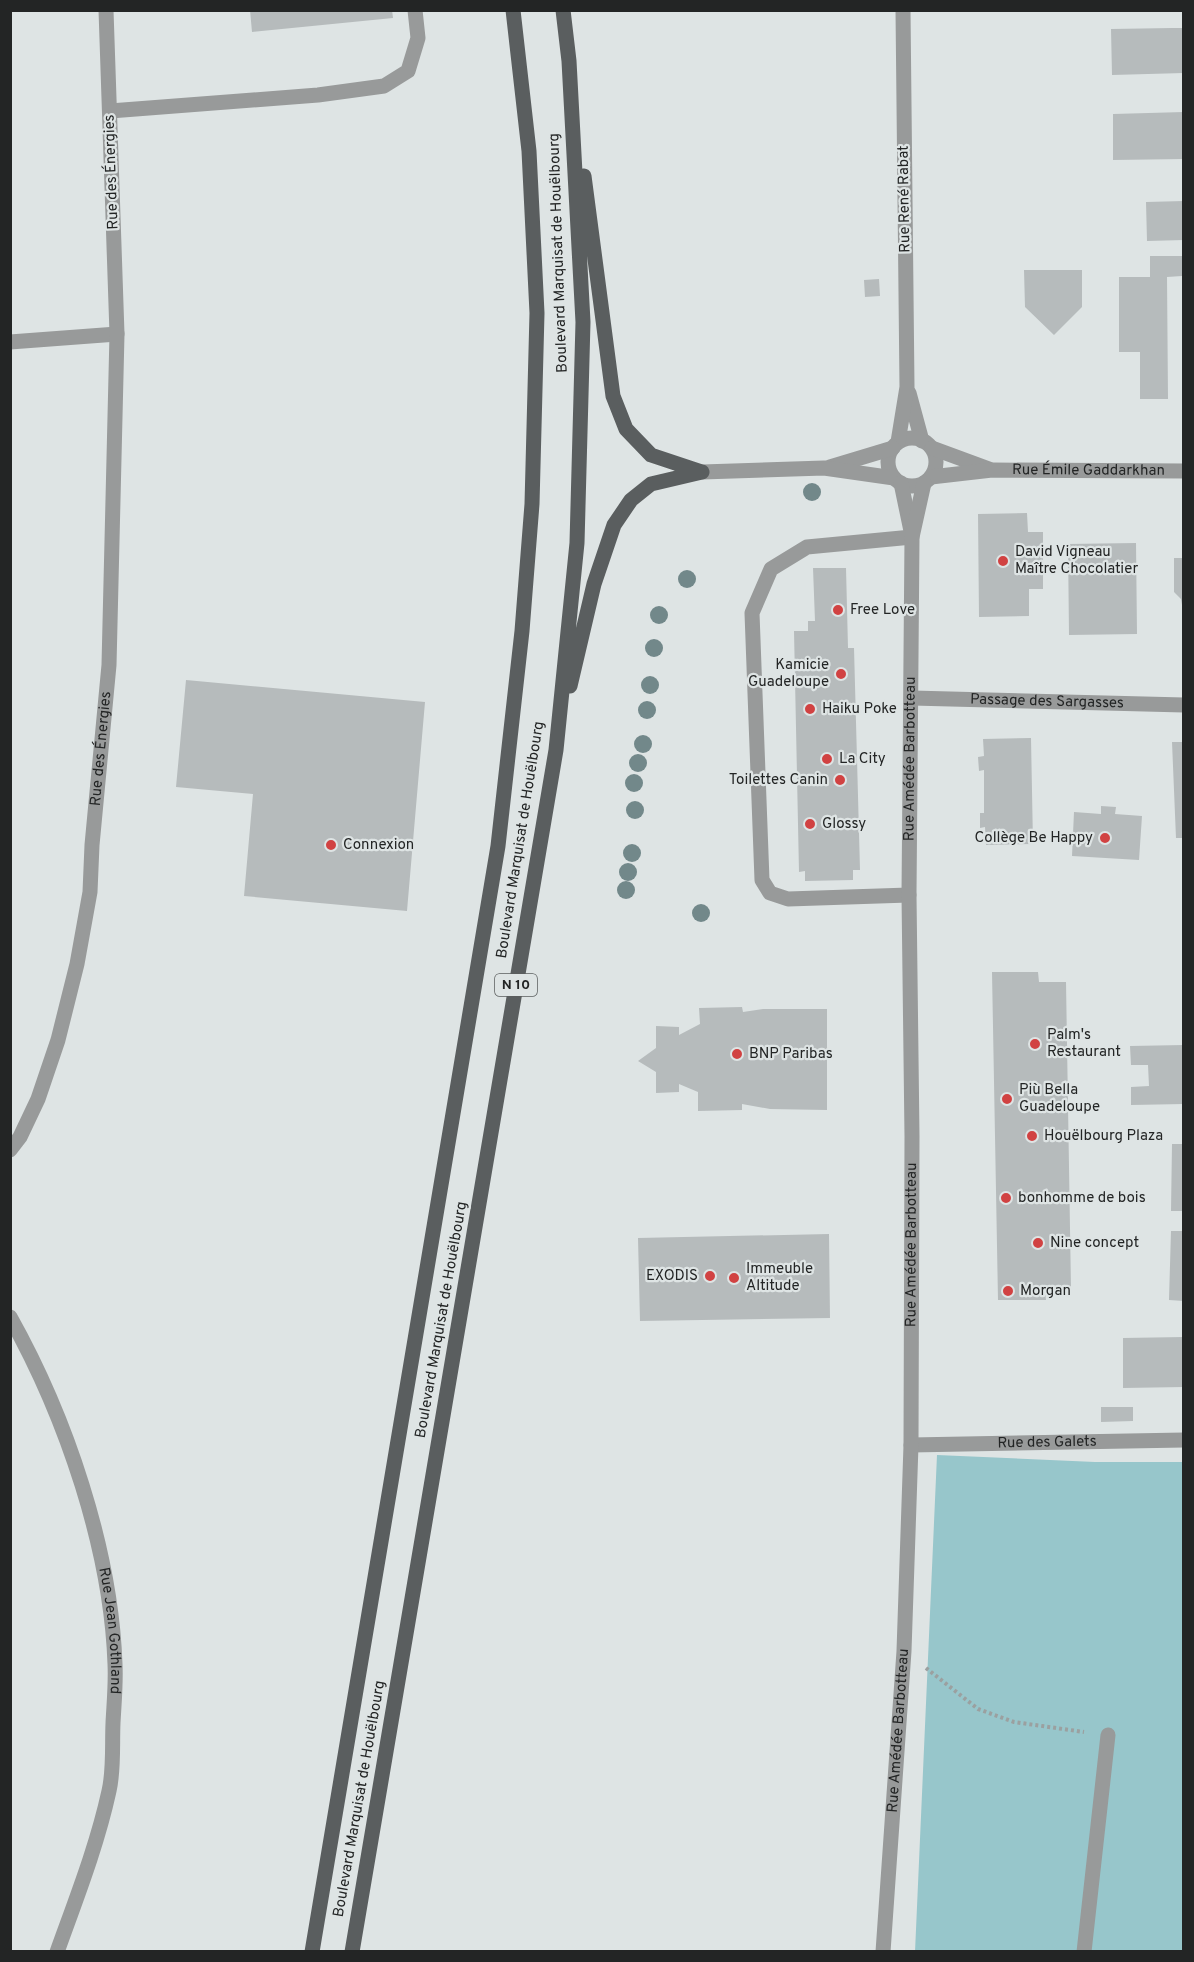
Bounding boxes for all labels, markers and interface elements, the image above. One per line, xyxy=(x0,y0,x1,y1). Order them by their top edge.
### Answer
street label: Rue des Énergies xyxy=(99,114,124,230)
street label: Boulevard Marquisat de Houëlbourg xyxy=(545,133,573,373)
street label: Rue René Rabat xyxy=(895,145,915,253)
street label: Rue Émile Gaddarkhan xyxy=(1012,460,1165,480)
place label: David Vigneau Maître Chocolatier xyxy=(1015,543,1138,579)
marker: David Vigneau Maître Chocolatier xyxy=(996,554,1010,568)
place label: Free Love xyxy=(850,601,915,620)
marker: Free Love xyxy=(831,603,845,617)
place label: Kamicie Guadeloupe xyxy=(748,656,829,692)
marker: Kamicie Guadeloupe xyxy=(834,667,848,681)
street label: Rue Amédée Barbotteau xyxy=(900,677,920,841)
street label: Rue des Énergies xyxy=(86,690,116,807)
street label: Passage des Sargasses xyxy=(970,690,1124,713)
place label: Haiku Poke xyxy=(822,700,897,719)
marker: Haiku Poke xyxy=(803,702,817,716)
street label: Boulevard Marquisat de Houëlbourg xyxy=(493,720,549,960)
place label: La City xyxy=(839,750,886,769)
marker: La City xyxy=(820,752,834,766)
place label: Toilettes Canin xyxy=(729,771,828,790)
marker: Toilettes Canin xyxy=(833,773,847,787)
place label: Glossy xyxy=(822,815,866,834)
marker: Glossy xyxy=(803,817,817,831)
place label: Collège Be Happy xyxy=(975,829,1093,848)
marker: Collège Be Happy xyxy=(1098,831,1112,845)
place label: Connexion xyxy=(343,836,414,855)
marker: Connexion xyxy=(324,838,338,852)
road number: N 10 xyxy=(495,974,537,996)
place label: Palm's Restaurant xyxy=(1047,1026,1121,1062)
marker: Palm's Restaurant xyxy=(1028,1037,1042,1051)
place label: BNP Paribas xyxy=(749,1045,833,1064)
marker: BNP Paribas xyxy=(730,1047,744,1061)
place label: Più Bella Guadeloupe xyxy=(1019,1081,1100,1117)
marker: Più Bella Guadeloupe xyxy=(1000,1092,1014,1106)
place label: Houëlbourg Plaza xyxy=(1044,1127,1163,1146)
marker: Houëlbourg Plaza xyxy=(1025,1129,1039,1143)
street label: Rue Amédée Barbotteau xyxy=(902,1163,921,1327)
place label: bonhomme de bois xyxy=(1018,1189,1146,1208)
marker: bonhomme de bois xyxy=(999,1191,1013,1205)
street label: Boulevard Marquisat de Houëlbourg xyxy=(412,1200,472,1440)
place label: Nine concept xyxy=(1050,1234,1139,1253)
marker: Nine concept xyxy=(1031,1236,1045,1250)
place label: Immeuble Altitude xyxy=(746,1260,813,1296)
place label: EXODIS xyxy=(646,1267,698,1286)
marker: EXODIS xyxy=(703,1269,717,1283)
marker: Immeuble Altitude xyxy=(727,1271,741,1285)
place label: Morgan xyxy=(1020,1282,1071,1301)
marker: Morgan xyxy=(1001,1284,1015,1298)
street label: Rue des Galets xyxy=(997,1432,1097,1453)
street label: Rue Jean Gothland xyxy=(94,1566,125,1695)
street label: Rue Amédée Barbotteau xyxy=(883,1648,914,1813)
street label: Boulevard Marquisat de Houëlbourg xyxy=(330,1679,390,1919)

